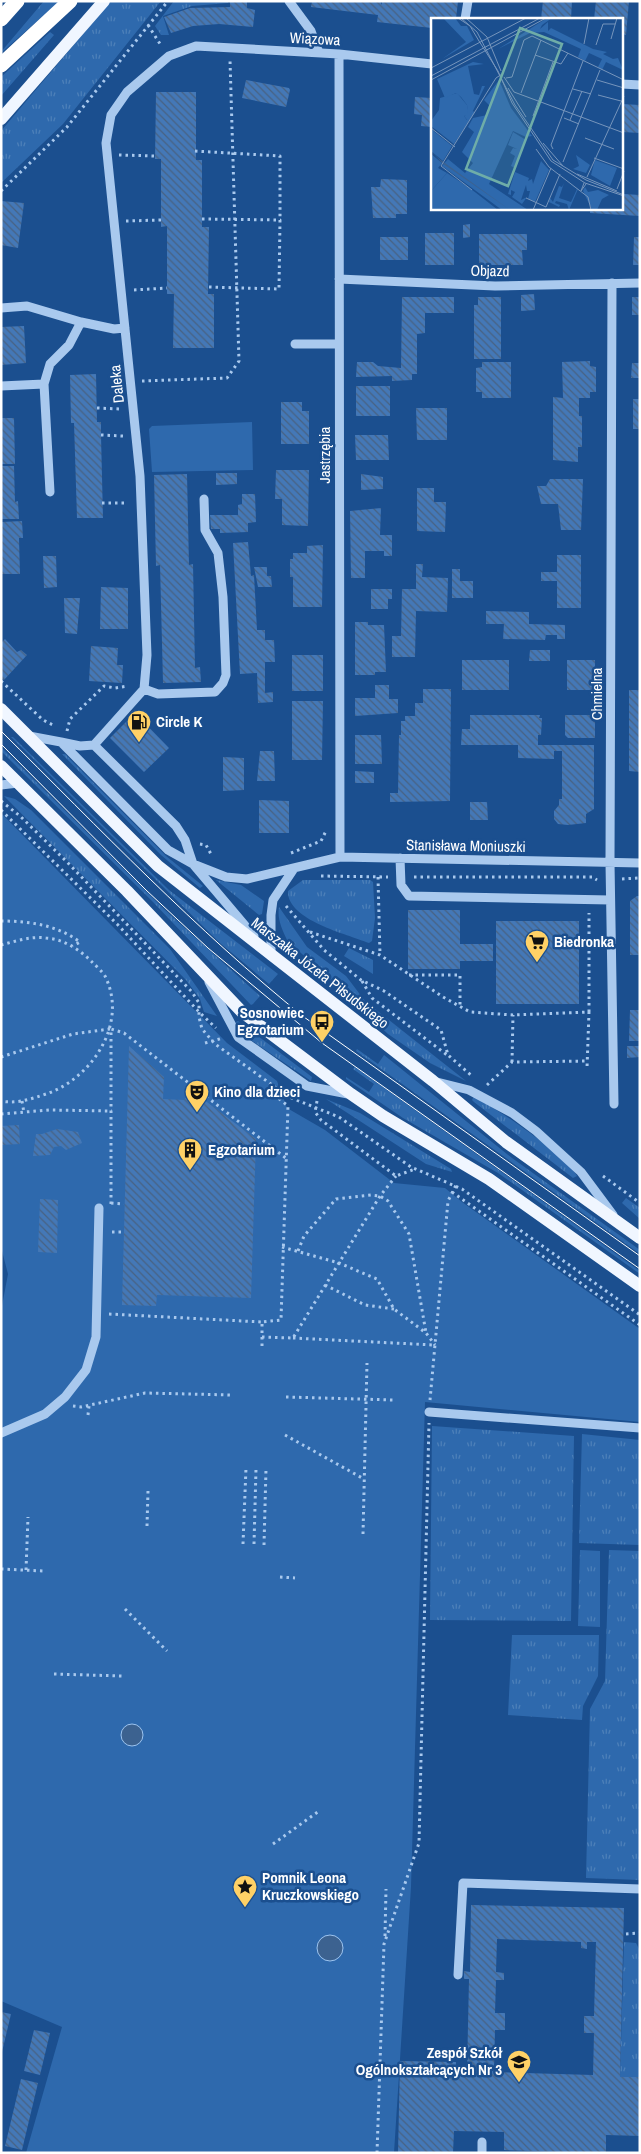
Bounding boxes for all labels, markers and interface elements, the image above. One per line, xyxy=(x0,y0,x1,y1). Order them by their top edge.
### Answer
inset map xyxy=(431,18,624,210)
street label: Wiązowa xyxy=(289,27,341,50)
street label: Objazd xyxy=(470,260,510,281)
street label: Daleka xyxy=(104,364,129,404)
street label: Jastrzębia xyxy=(314,426,335,483)
street label: Chmielna xyxy=(586,668,607,720)
fuel station icon: Circle K xyxy=(126,709,152,743)
place label: Circle K xyxy=(156,711,203,732)
street label: Stanisława Moniuszki xyxy=(406,834,526,857)
street label: Marszałka Józefa Piłsudskiego xyxy=(247,912,394,1033)
supermarket icon: Biedronka xyxy=(524,929,550,963)
place label: Biedronka xyxy=(554,931,614,952)
place label: Sosnowiec Egzotarium xyxy=(237,1002,304,1040)
bus stop icon: Sosnowiec Egzotarium xyxy=(309,1009,335,1043)
theatre icon: Kino dla dzieci xyxy=(184,1079,210,1113)
place label: Kino dla dzieci xyxy=(214,1081,300,1102)
building icon: Egzotarium xyxy=(177,1137,203,1171)
place label: Egzotarium xyxy=(208,1139,275,1160)
place label: Pomnik Leona Kruczkowskiego xyxy=(262,1867,359,1905)
place icon: Pomnik Leona Kruczkowskiego xyxy=(232,1874,258,1908)
place label: Zespół Szkół Ogólnokształcących Nr 3 xyxy=(356,2042,503,2080)
school or university icon: Zespół Szkół Ogólnokształcących Nr 3 xyxy=(506,2049,532,2083)

